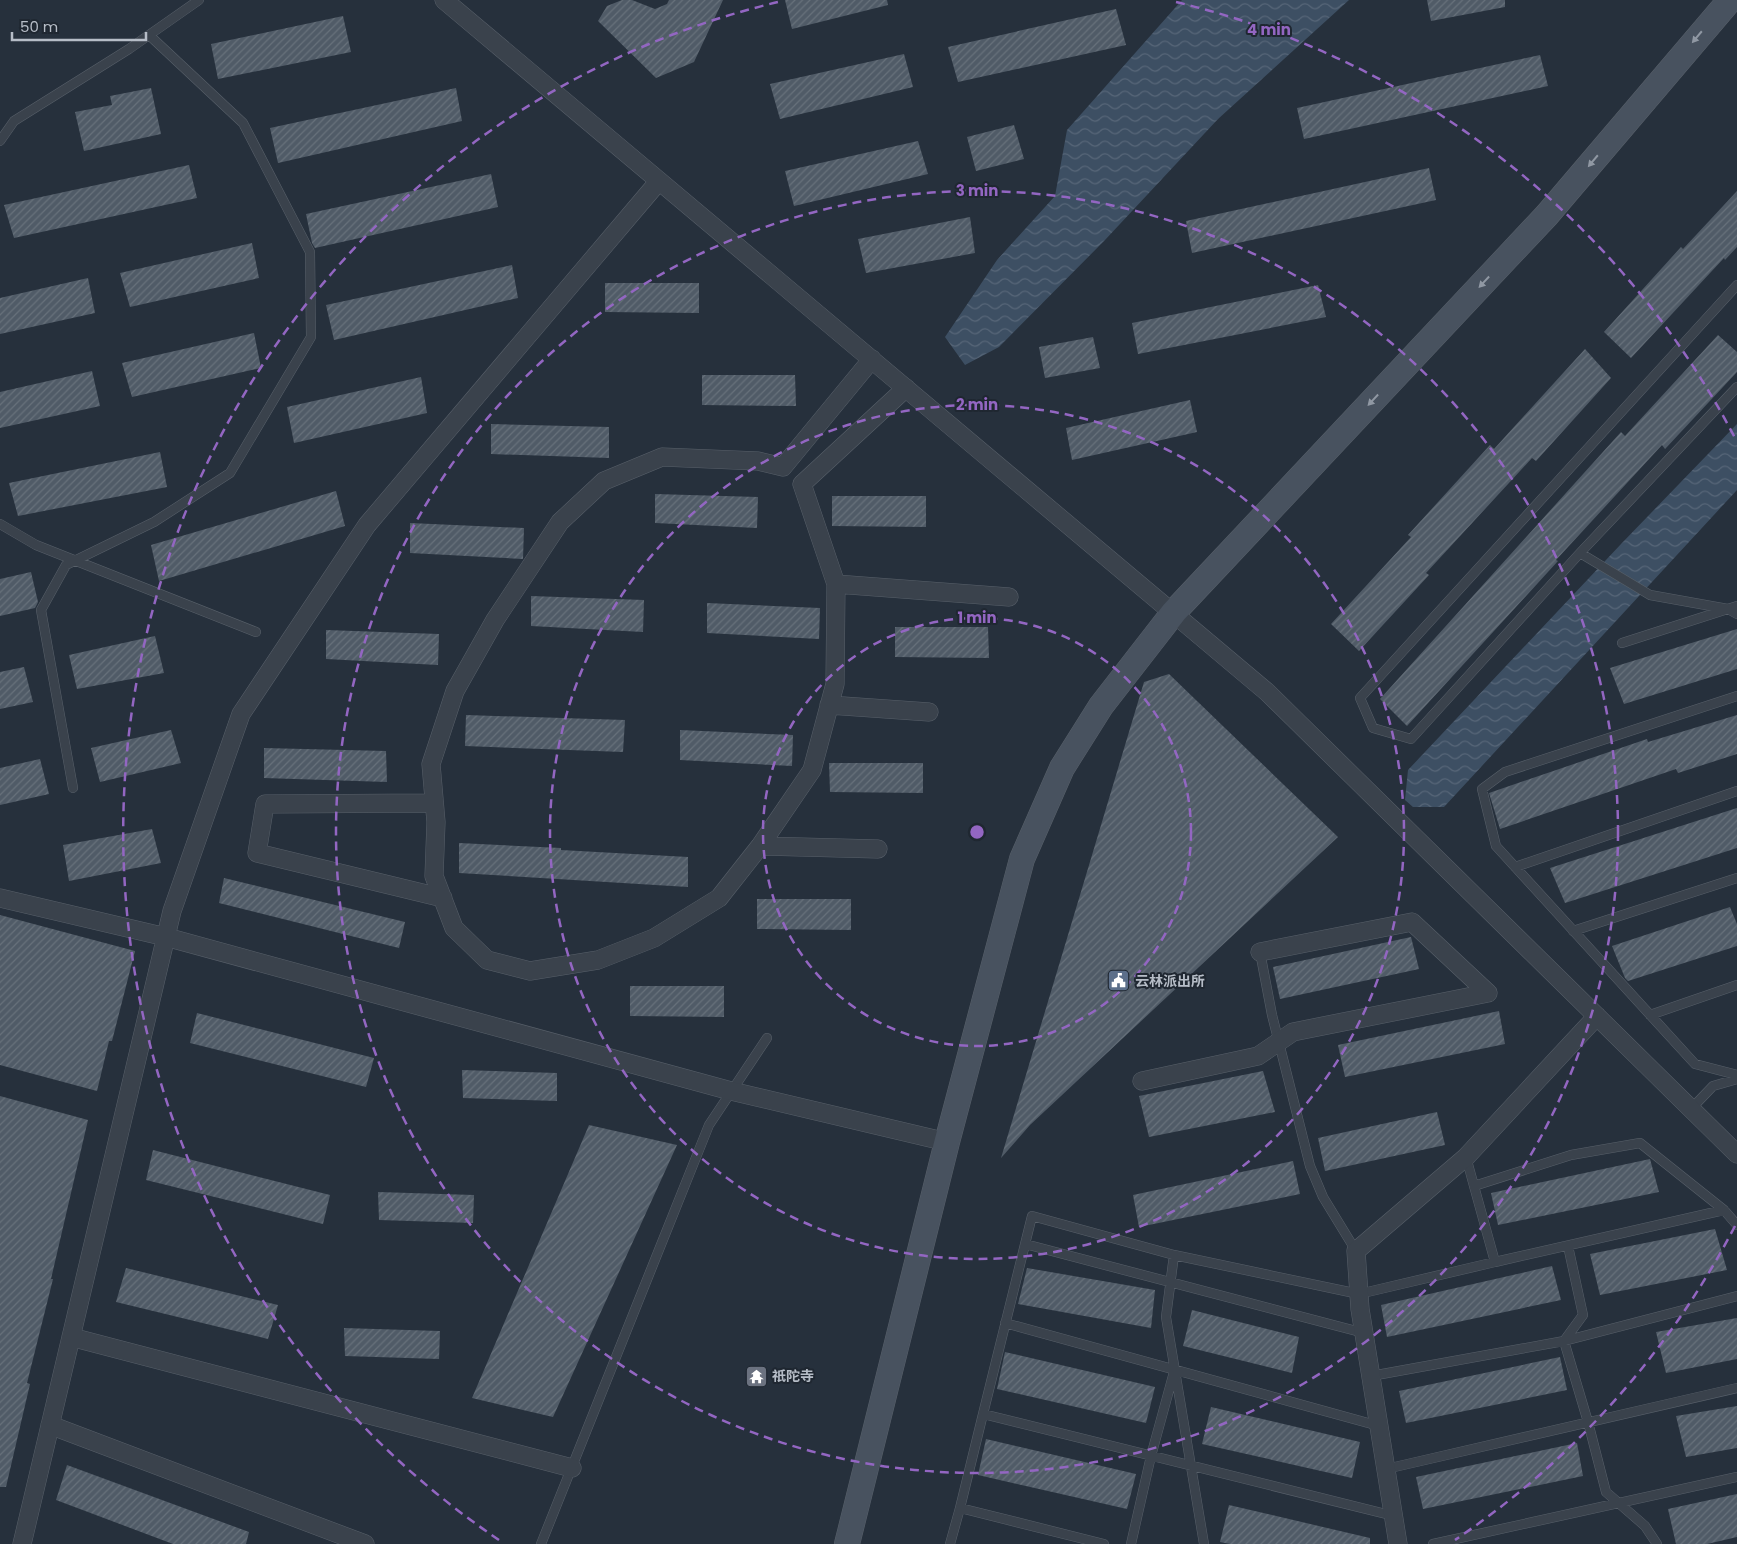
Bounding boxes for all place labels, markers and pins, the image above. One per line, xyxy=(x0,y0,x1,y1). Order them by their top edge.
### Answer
centre of rings xyxy=(968,823,986,841)
public building icon: 云林派出所 xyxy=(1107,969,1131,993)
place label: 云林派出所 xyxy=(1135,971,1205,991)
temple icon: 祇陀寺 xyxy=(744,1364,768,1388)
place label: 祇陀寺 xyxy=(772,1366,814,1386)

